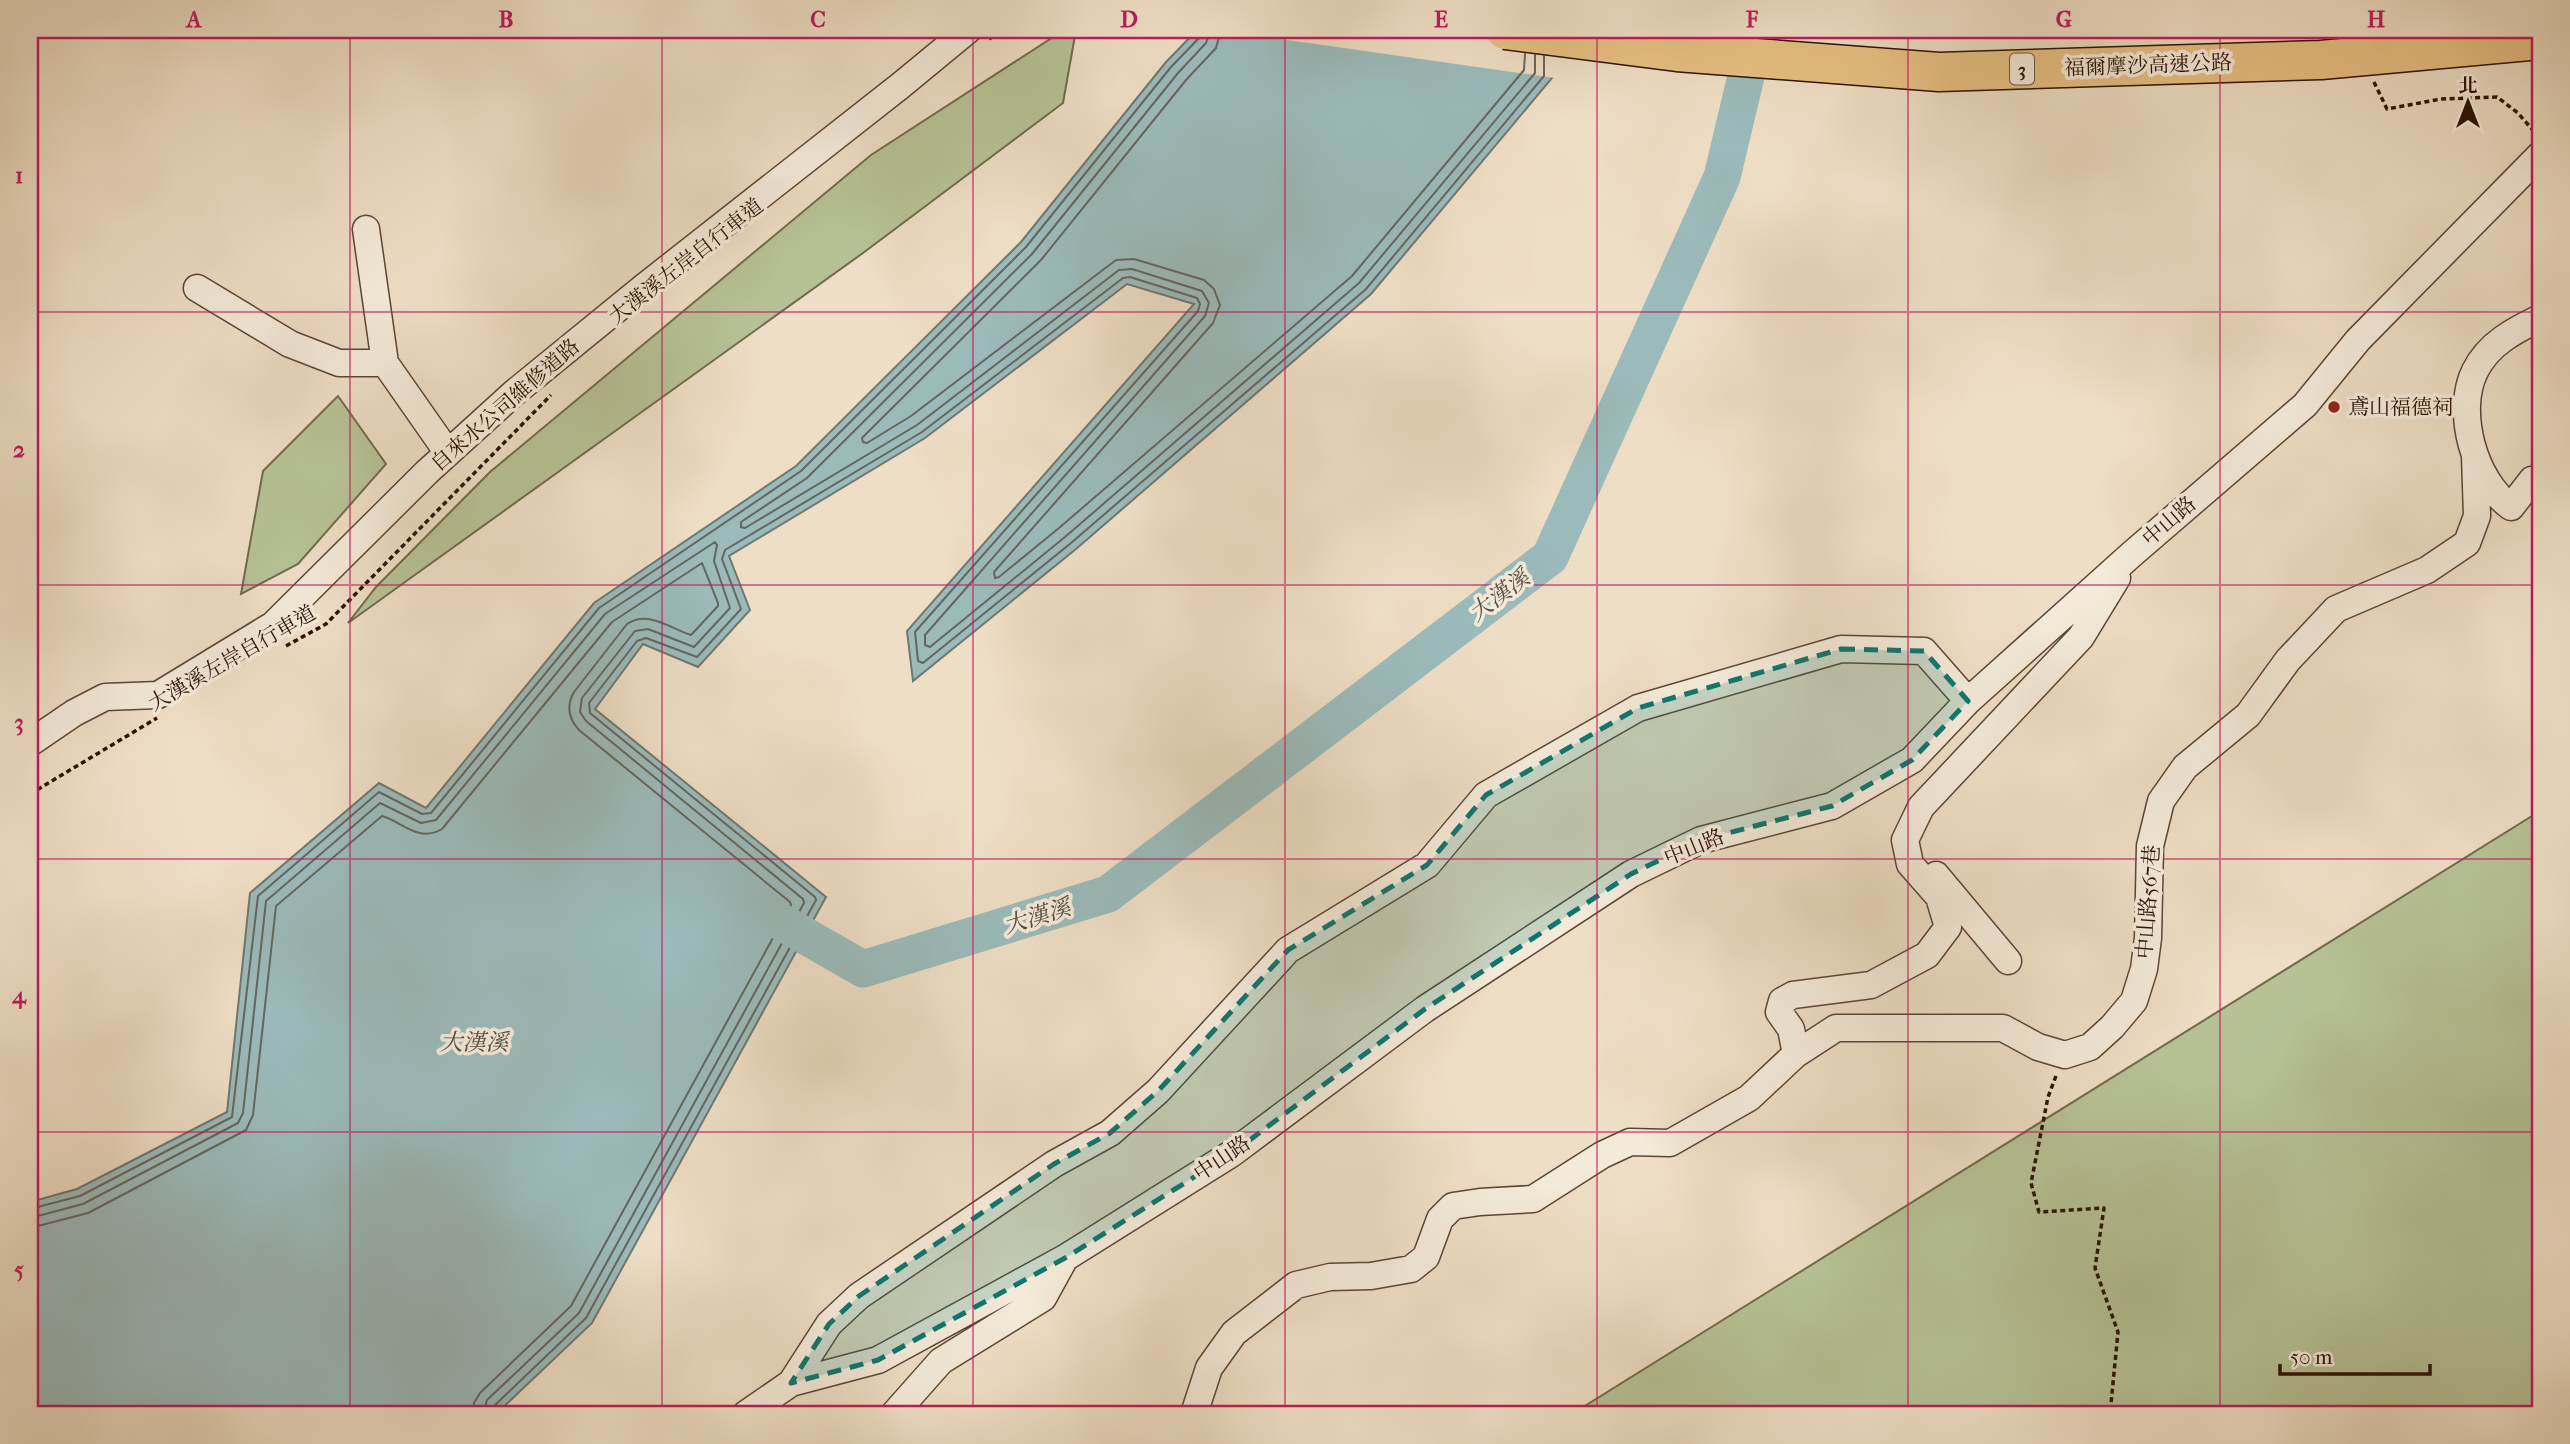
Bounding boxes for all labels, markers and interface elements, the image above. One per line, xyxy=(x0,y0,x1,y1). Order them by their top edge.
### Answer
text: A xyxy=(185,6,203,33)
text: B xyxy=(499,6,514,33)
text: C xyxy=(810,6,826,33)
text: D xyxy=(1120,6,1138,33)
text: E xyxy=(1434,6,1448,33)
text: F xyxy=(1745,6,1759,33)
text: G xyxy=(2056,6,2072,33)
text: H xyxy=(2367,6,2385,33)
street label: 福爾摩沙高速公路 xyxy=(2064,50,2232,80)
road number: 3 xyxy=(2010,54,2034,85)
north arrow xyxy=(2434,66,2504,136)
text: 北 xyxy=(2458,75,2478,97)
text: 1 xyxy=(15,162,23,189)
street label: 大漢溪左岸自行車道 xyxy=(604,193,768,329)
street label: 自來水公司維修道路 xyxy=(426,334,584,476)
place label: 鳶山福德祠 xyxy=(2348,395,2453,419)
marker: 鳶山福德祠 xyxy=(2326,399,2342,415)
text: 2 xyxy=(13,436,25,463)
street label: 中山路 xyxy=(2137,491,2201,551)
water label: 大漢溪 xyxy=(1464,562,1537,627)
street label: 大漢溪左岸自行車道 xyxy=(144,600,320,716)
text: 3 xyxy=(14,709,24,736)
street label: 中山路 xyxy=(1660,824,1728,870)
street label: 中山路567巷 xyxy=(2132,844,2164,960)
water label: 大漢溪 xyxy=(1000,893,1077,939)
text: 4 xyxy=(11,982,27,1009)
water label: 大漢溪 xyxy=(440,1029,512,1056)
street label: 中山路 xyxy=(1189,1130,1255,1186)
text: 5 xyxy=(14,1256,24,1283)
scale bar xyxy=(2280,1332,2430,1376)
text: 50 m xyxy=(2290,1345,2333,1369)

